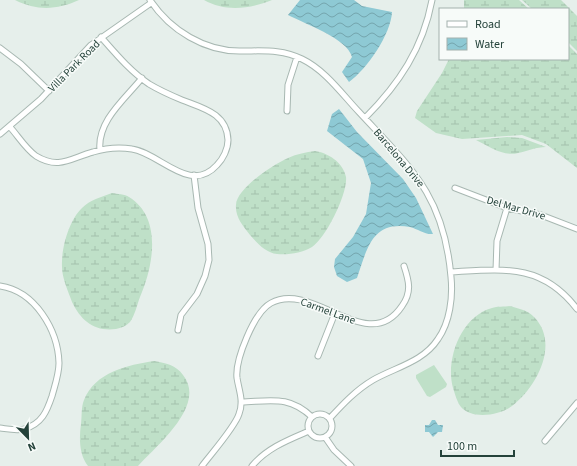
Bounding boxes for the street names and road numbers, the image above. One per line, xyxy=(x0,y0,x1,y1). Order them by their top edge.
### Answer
street label: Villa Park Road xyxy=(45,37,103,95)
street label: Barcelona Drive xyxy=(370,125,428,191)
street label: Del Mar Drive xyxy=(485,192,548,224)
street label: Carmel Lane xyxy=(298,294,358,328)

